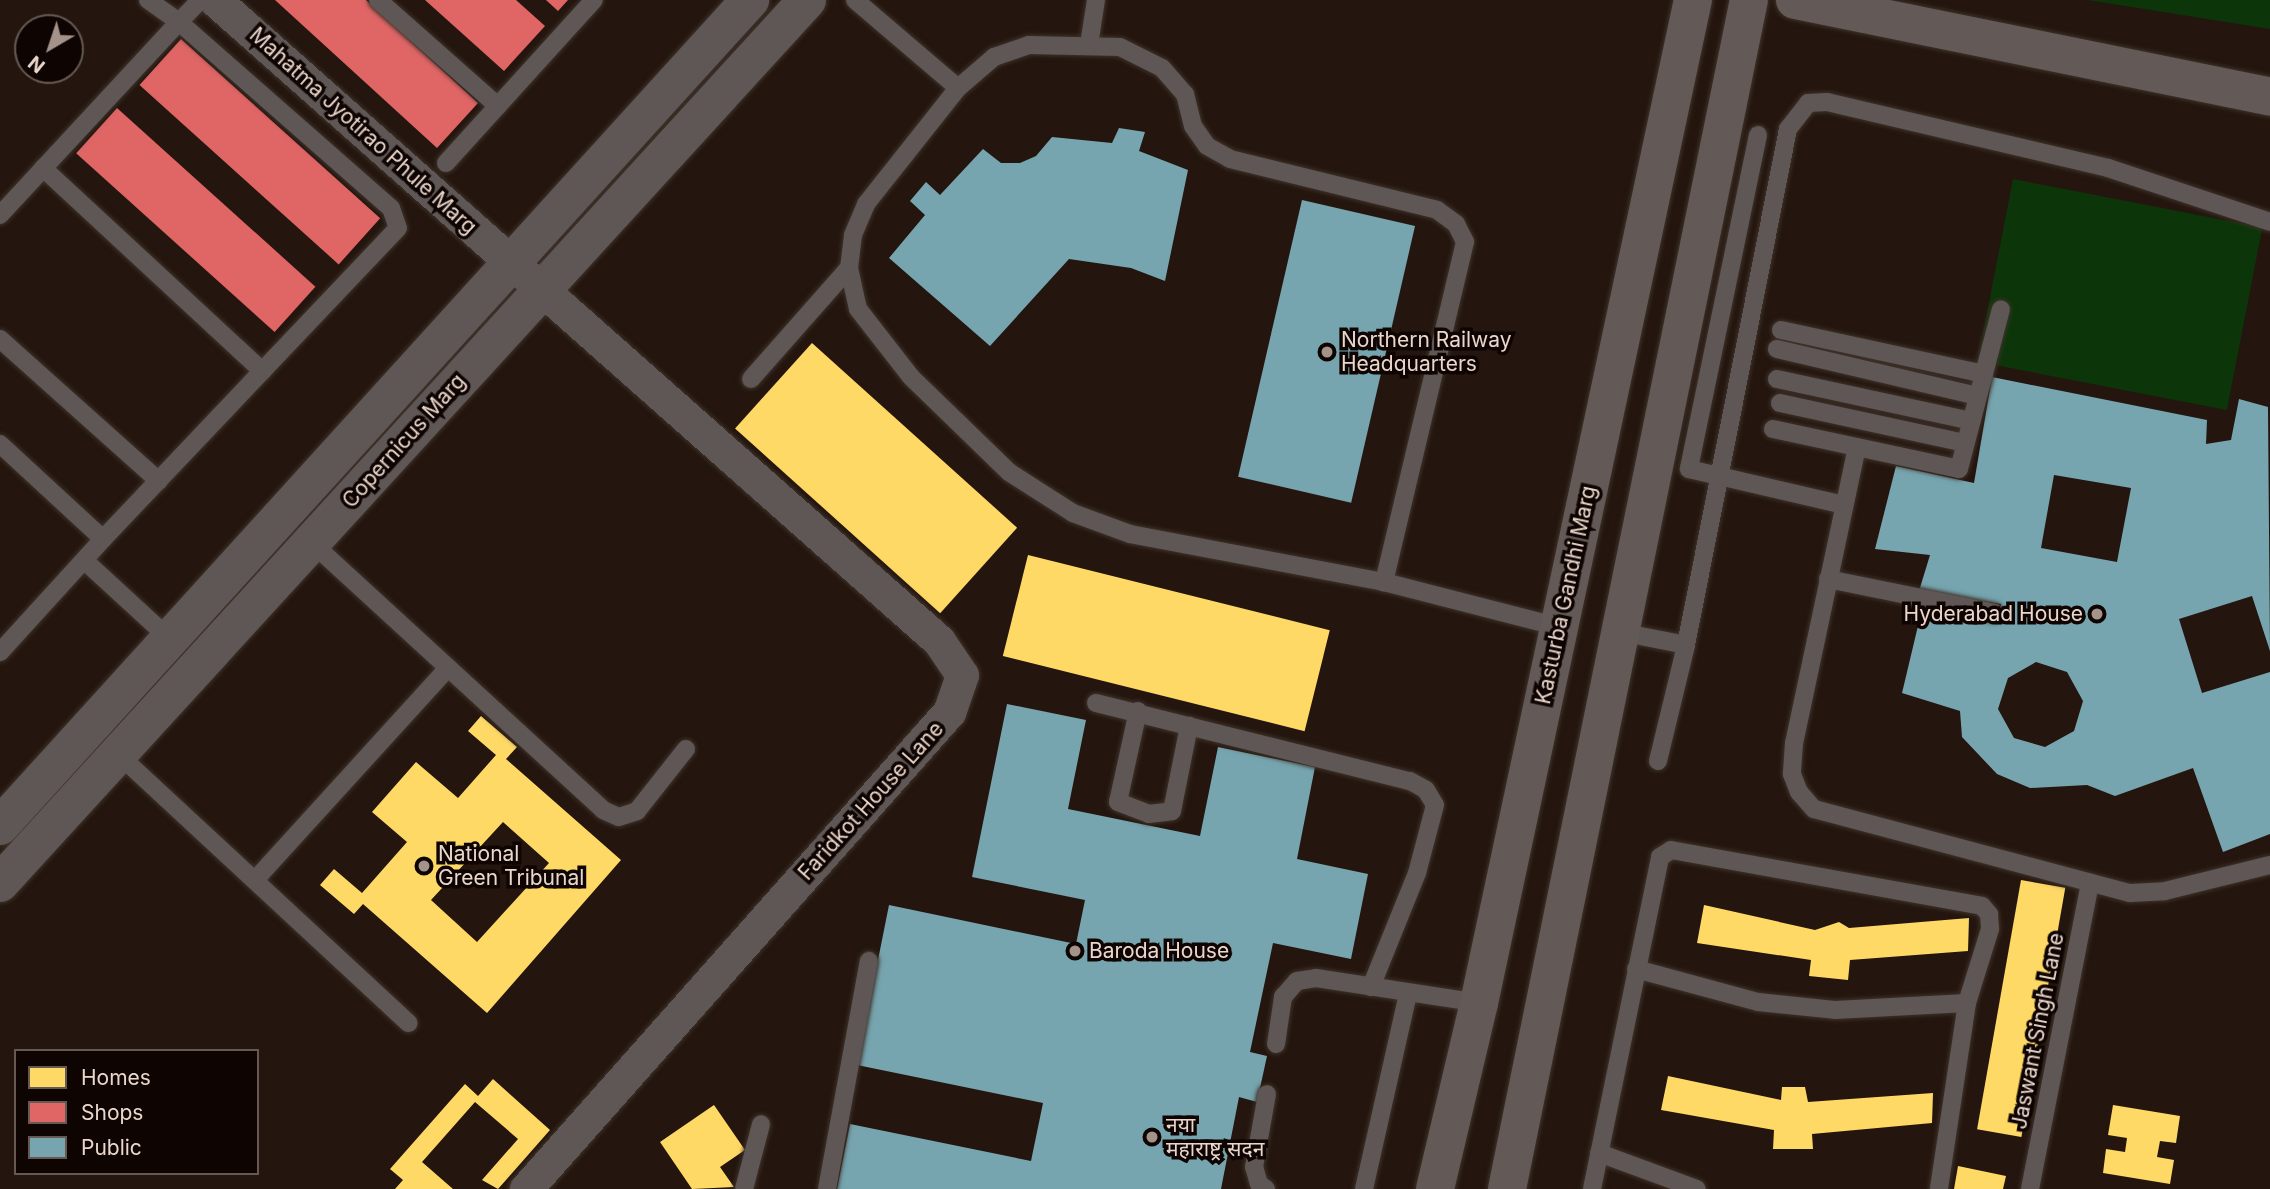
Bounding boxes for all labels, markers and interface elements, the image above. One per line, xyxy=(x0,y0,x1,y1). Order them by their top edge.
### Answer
north arrow xyxy=(14,14,84,84)
street label: Mahatma Jyotirao Phule Marg xyxy=(244,22,482,240)
text: N xyxy=(24,51,50,78)
place label: Northern Railway Headquarters xyxy=(1341,327,1512,377)
marker: Northern Railway Headquarters xyxy=(1319,344,1335,360)
street label: Copernicus Marg xyxy=(337,369,471,513)
street label: Kasturba Gandhi Marg xyxy=(1531,484,1601,706)
place label: Hyderabad House xyxy=(1904,601,2083,627)
marker: Hyderabad House xyxy=(2089,606,2105,622)
street label: Faridkot House Lane xyxy=(793,717,949,885)
place label: National Green Tribunal xyxy=(438,841,584,891)
marker: National Green Tribunal xyxy=(416,858,432,874)
street label: Jaswant Singh Lane xyxy=(2007,931,2069,1131)
place label: Baroda House xyxy=(1089,938,1229,964)
marker: Baroda House xyxy=(1067,943,1083,959)
legend xyxy=(14,1049,259,1175)
text: Homes xyxy=(81,1065,151,1090)
text: Shops xyxy=(81,1100,143,1125)
place label: नया महाराष्ट्र सदन xyxy=(1166,1112,1264,1162)
marker: नया महाराष्ट्र सदन xyxy=(1144,1129,1160,1145)
text: Public xyxy=(81,1135,142,1160)

